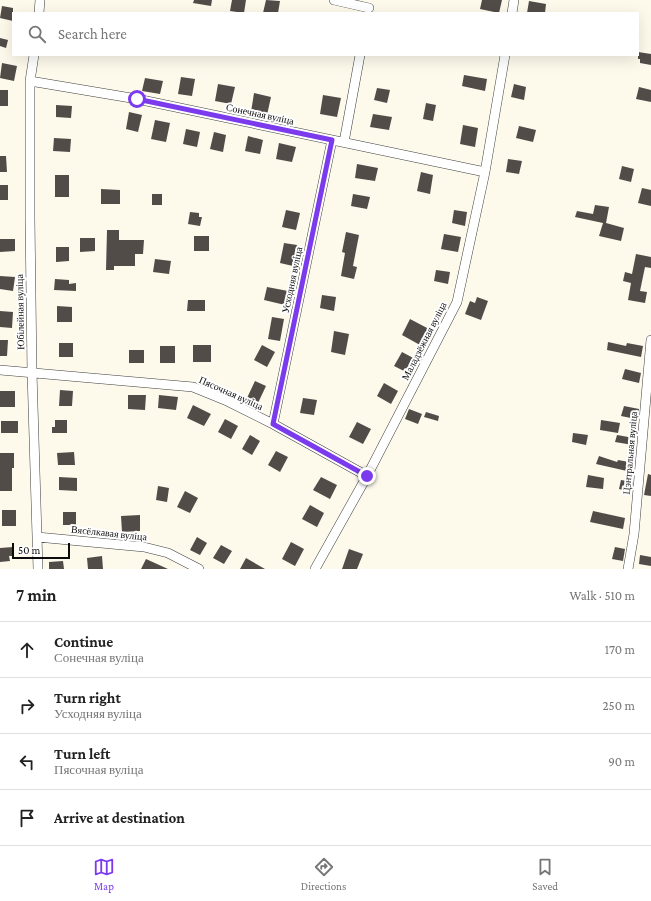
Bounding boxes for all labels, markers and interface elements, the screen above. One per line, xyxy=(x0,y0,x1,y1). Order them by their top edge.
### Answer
search box xyxy=(12,12,639,56)
icon: search xyxy=(26,23,48,45)
text: Search here xyxy=(58,26,127,42)
route start xyxy=(128,90,146,108)
street label: Сонечная вуліца xyxy=(225,101,295,127)
street label: Усходняя вуліца xyxy=(280,245,305,314)
street label: Юбілейная вуліца xyxy=(14,274,26,350)
street label: Маладзёжная вуліца xyxy=(400,300,449,382)
street label: Пясочная вуліца xyxy=(197,374,265,412)
street label: Цэнтральная вуліца xyxy=(621,411,639,495)
route end xyxy=(358,467,376,485)
street label: Вясёлкавая вуліца xyxy=(70,524,148,543)
scale bar xyxy=(12,541,70,560)
text: 50 m xyxy=(18,544,40,556)
text: 7 min xyxy=(16,586,57,605)
text: Walk · 510 m xyxy=(569,588,635,603)
text: Continue xyxy=(54,634,113,650)
icon: ahead xyxy=(16,639,38,661)
text: 170 m xyxy=(605,642,635,657)
text: Сонечная вуліца xyxy=(54,650,144,665)
text: Turn right xyxy=(54,690,121,706)
icon: right xyxy=(16,695,38,717)
text: 250 m xyxy=(602,698,635,713)
text: Усходняя вуліца xyxy=(54,706,142,721)
text: Turn left xyxy=(54,746,110,762)
icon: left xyxy=(16,751,38,773)
text: 90 m xyxy=(608,754,635,769)
text: Пясочная вуліца xyxy=(54,762,143,777)
icon: arrive xyxy=(16,807,38,829)
text: Arrive at destination xyxy=(54,810,185,826)
tab: Map xyxy=(93,856,115,892)
tab: Directions xyxy=(301,856,346,892)
tab: Saved xyxy=(532,856,558,892)

